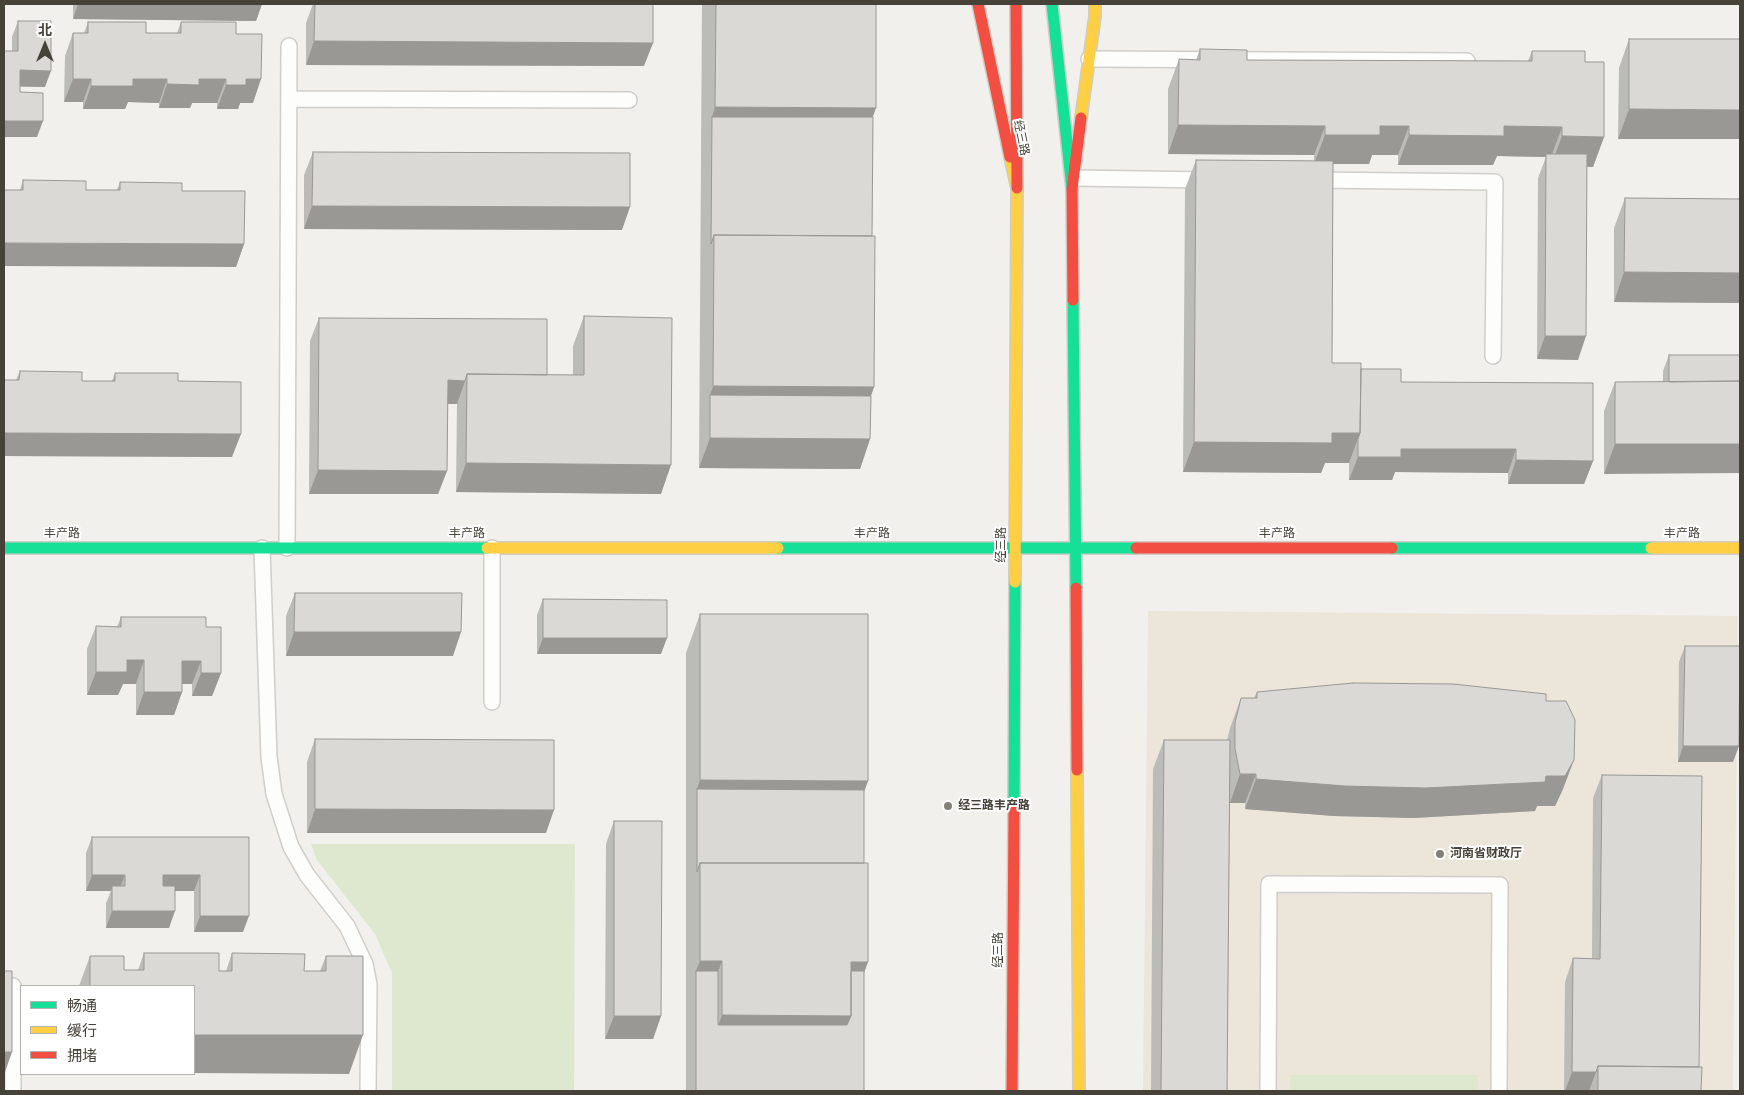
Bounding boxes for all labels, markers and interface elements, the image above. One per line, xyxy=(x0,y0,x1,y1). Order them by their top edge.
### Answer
north arrow xyxy=(20,20,70,70)
text: 北 xyxy=(38,20,52,39)
street label: 经三路 xyxy=(1010,119,1032,157)
street label: 丰产路 xyxy=(44,527,80,541)
street label: 丰产路 xyxy=(449,527,485,541)
street label: 丰产路 xyxy=(854,527,890,541)
street label: 经三路 xyxy=(995,527,1009,563)
street label: 丰产路 xyxy=(1259,527,1295,541)
street label: 丰产路 xyxy=(1664,527,1700,541)
place label: 经三路丰产路 xyxy=(958,799,1030,813)
marker: 经三路丰产路 xyxy=(942,800,954,812)
place label: 河南省财政厅 xyxy=(1450,847,1522,861)
marker: 河南省财政厅 xyxy=(1434,848,1446,860)
street label: 经三路 xyxy=(992,932,1006,968)
legend xyxy=(20,985,195,1075)
text: 畅通 xyxy=(67,995,97,1015)
text: 缓行 xyxy=(67,1020,97,1040)
text: 拥堵 xyxy=(67,1045,97,1065)

